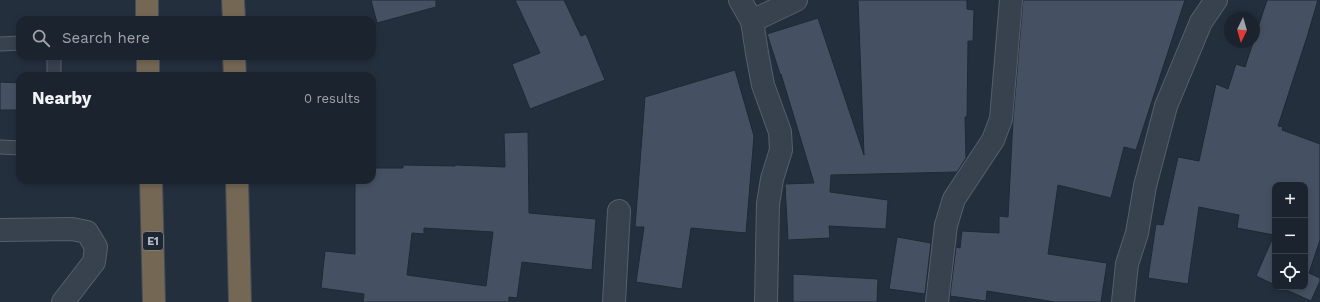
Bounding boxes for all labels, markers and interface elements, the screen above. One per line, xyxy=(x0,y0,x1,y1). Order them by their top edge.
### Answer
north arrow xyxy=(1224,12,1260,48)
search box xyxy=(16,16,376,60)
icon: search xyxy=(30,27,52,49)
text: Search here xyxy=(62,29,150,47)
text: Nearby xyxy=(32,88,91,108)
text: 0 results xyxy=(304,91,360,106)
map controls xyxy=(1272,182,1308,290)
button: + xyxy=(1272,182,1308,218)
button: − xyxy=(1272,218,1308,254)
road number: E1 xyxy=(143,232,163,250)
button: locate xyxy=(1272,254,1308,290)

